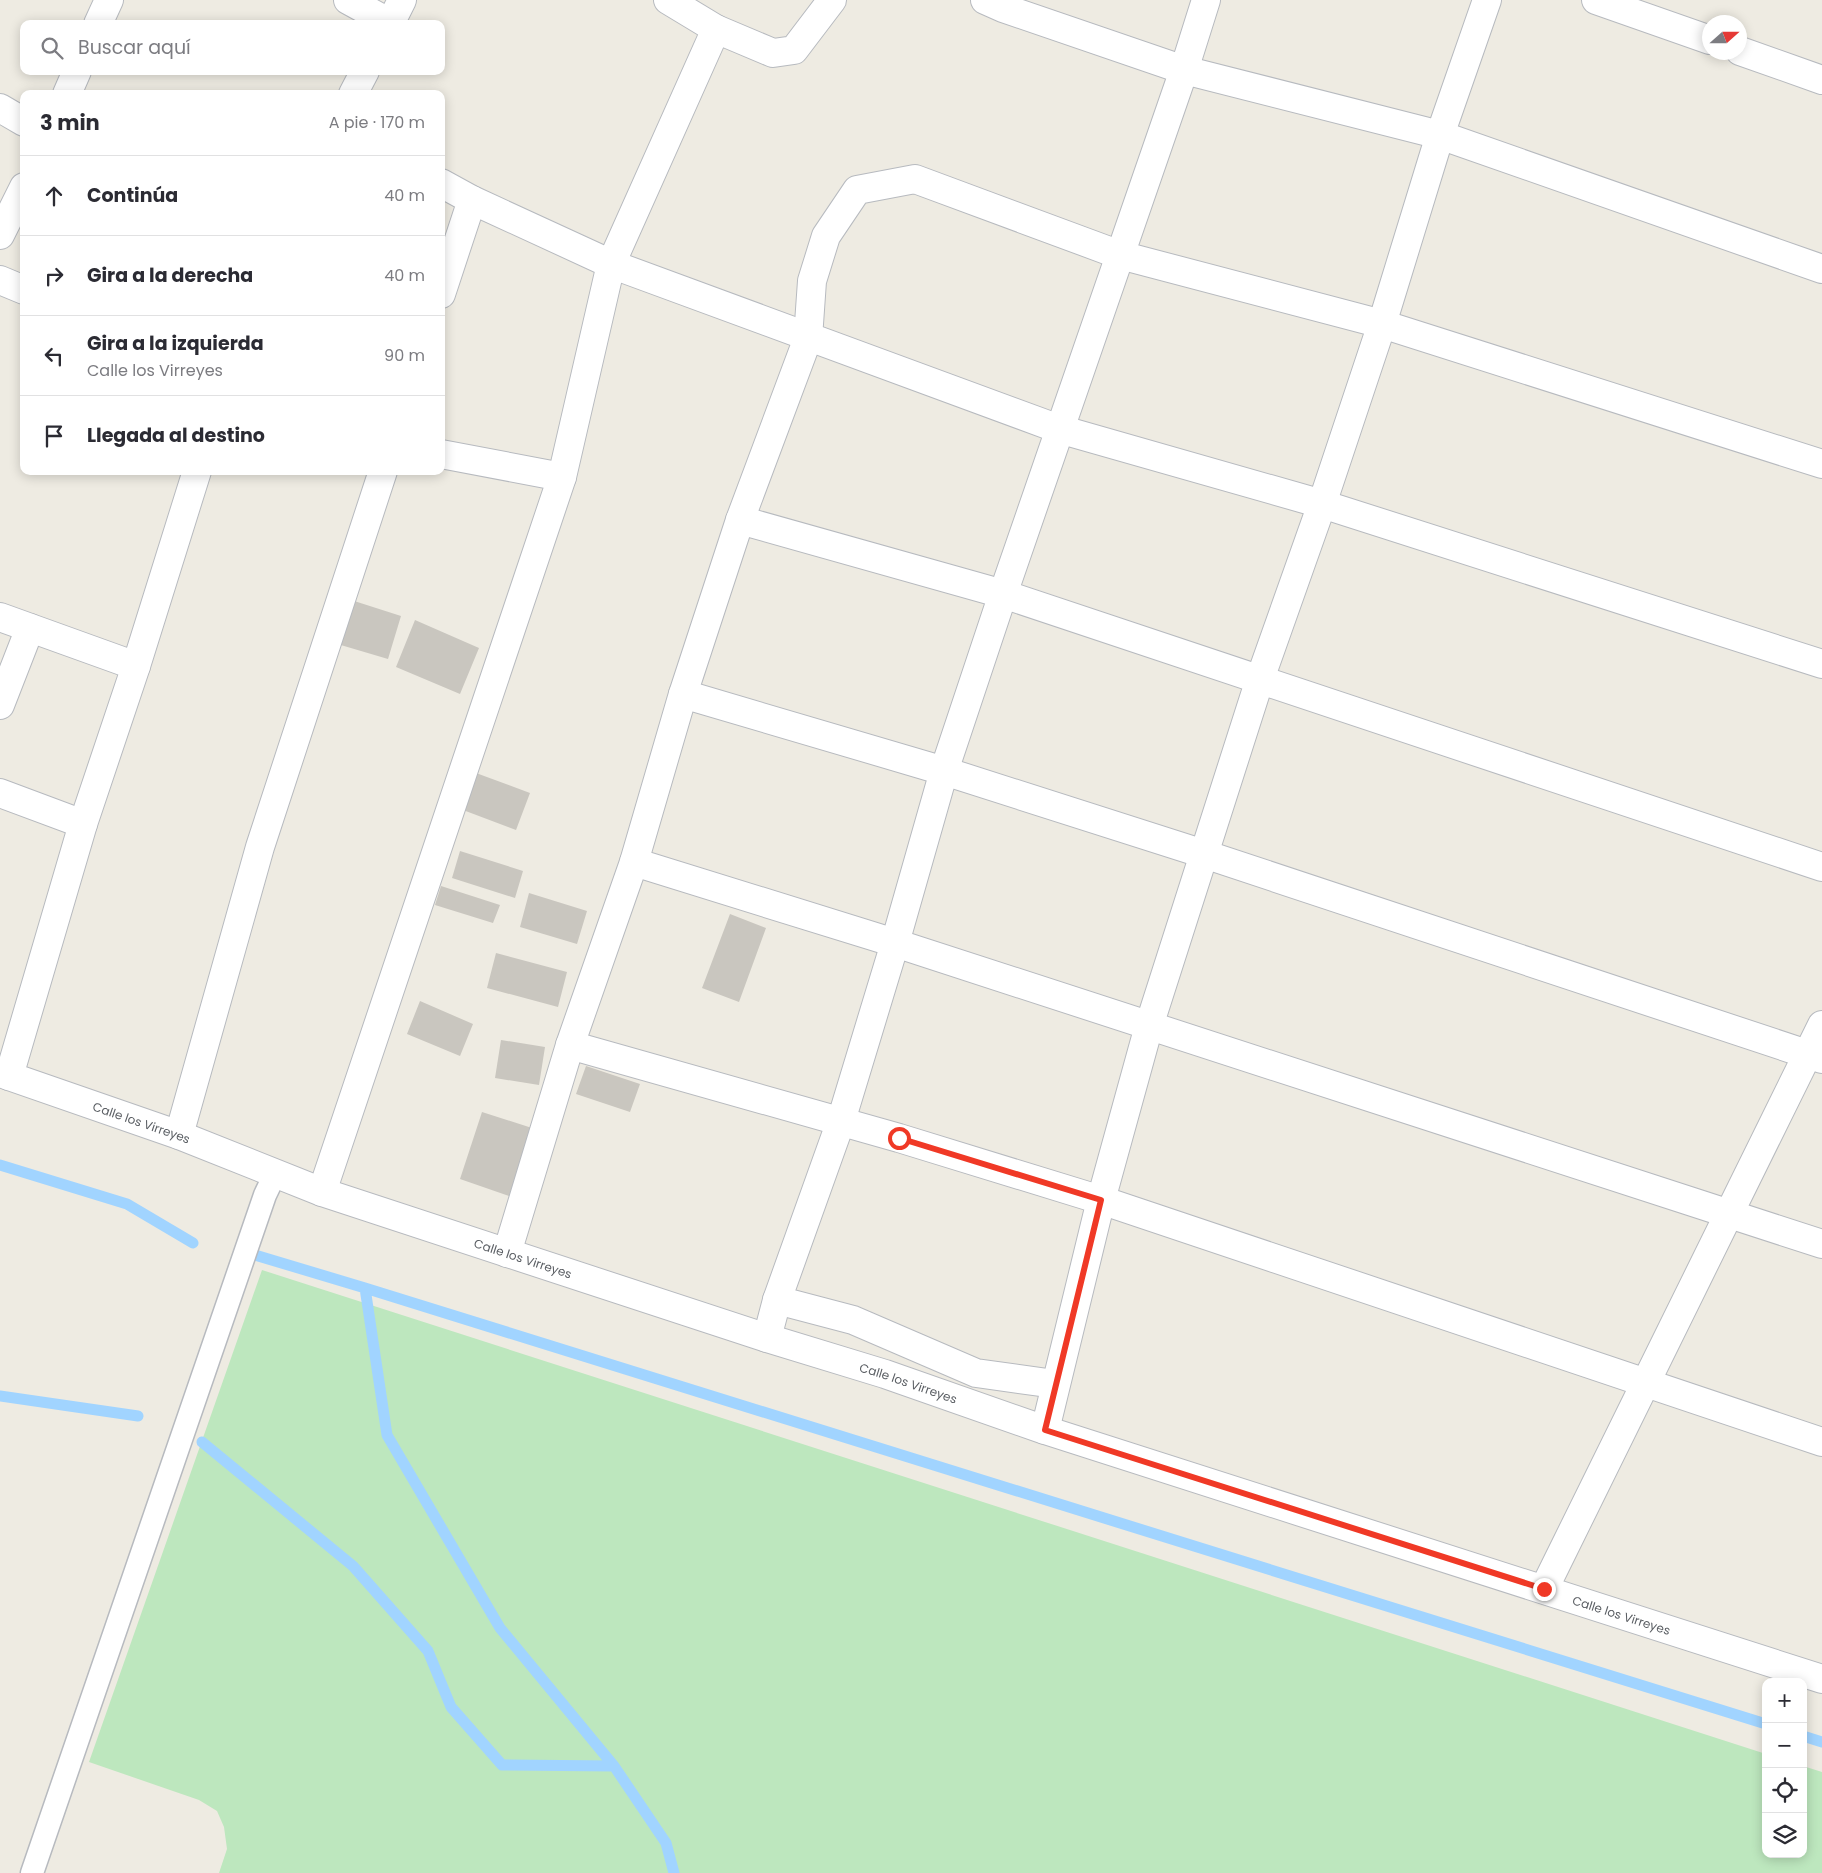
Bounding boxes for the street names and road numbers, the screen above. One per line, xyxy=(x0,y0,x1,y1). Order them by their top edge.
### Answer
street label: Calle los Virreyes xyxy=(91,1097,193,1147)
street label: Calle los Virreyes xyxy=(472,1234,574,1282)
street label: Calle los Virreyes xyxy=(858,1358,959,1407)
street label: Calle los Virreyes xyxy=(1570,1591,1673,1638)

